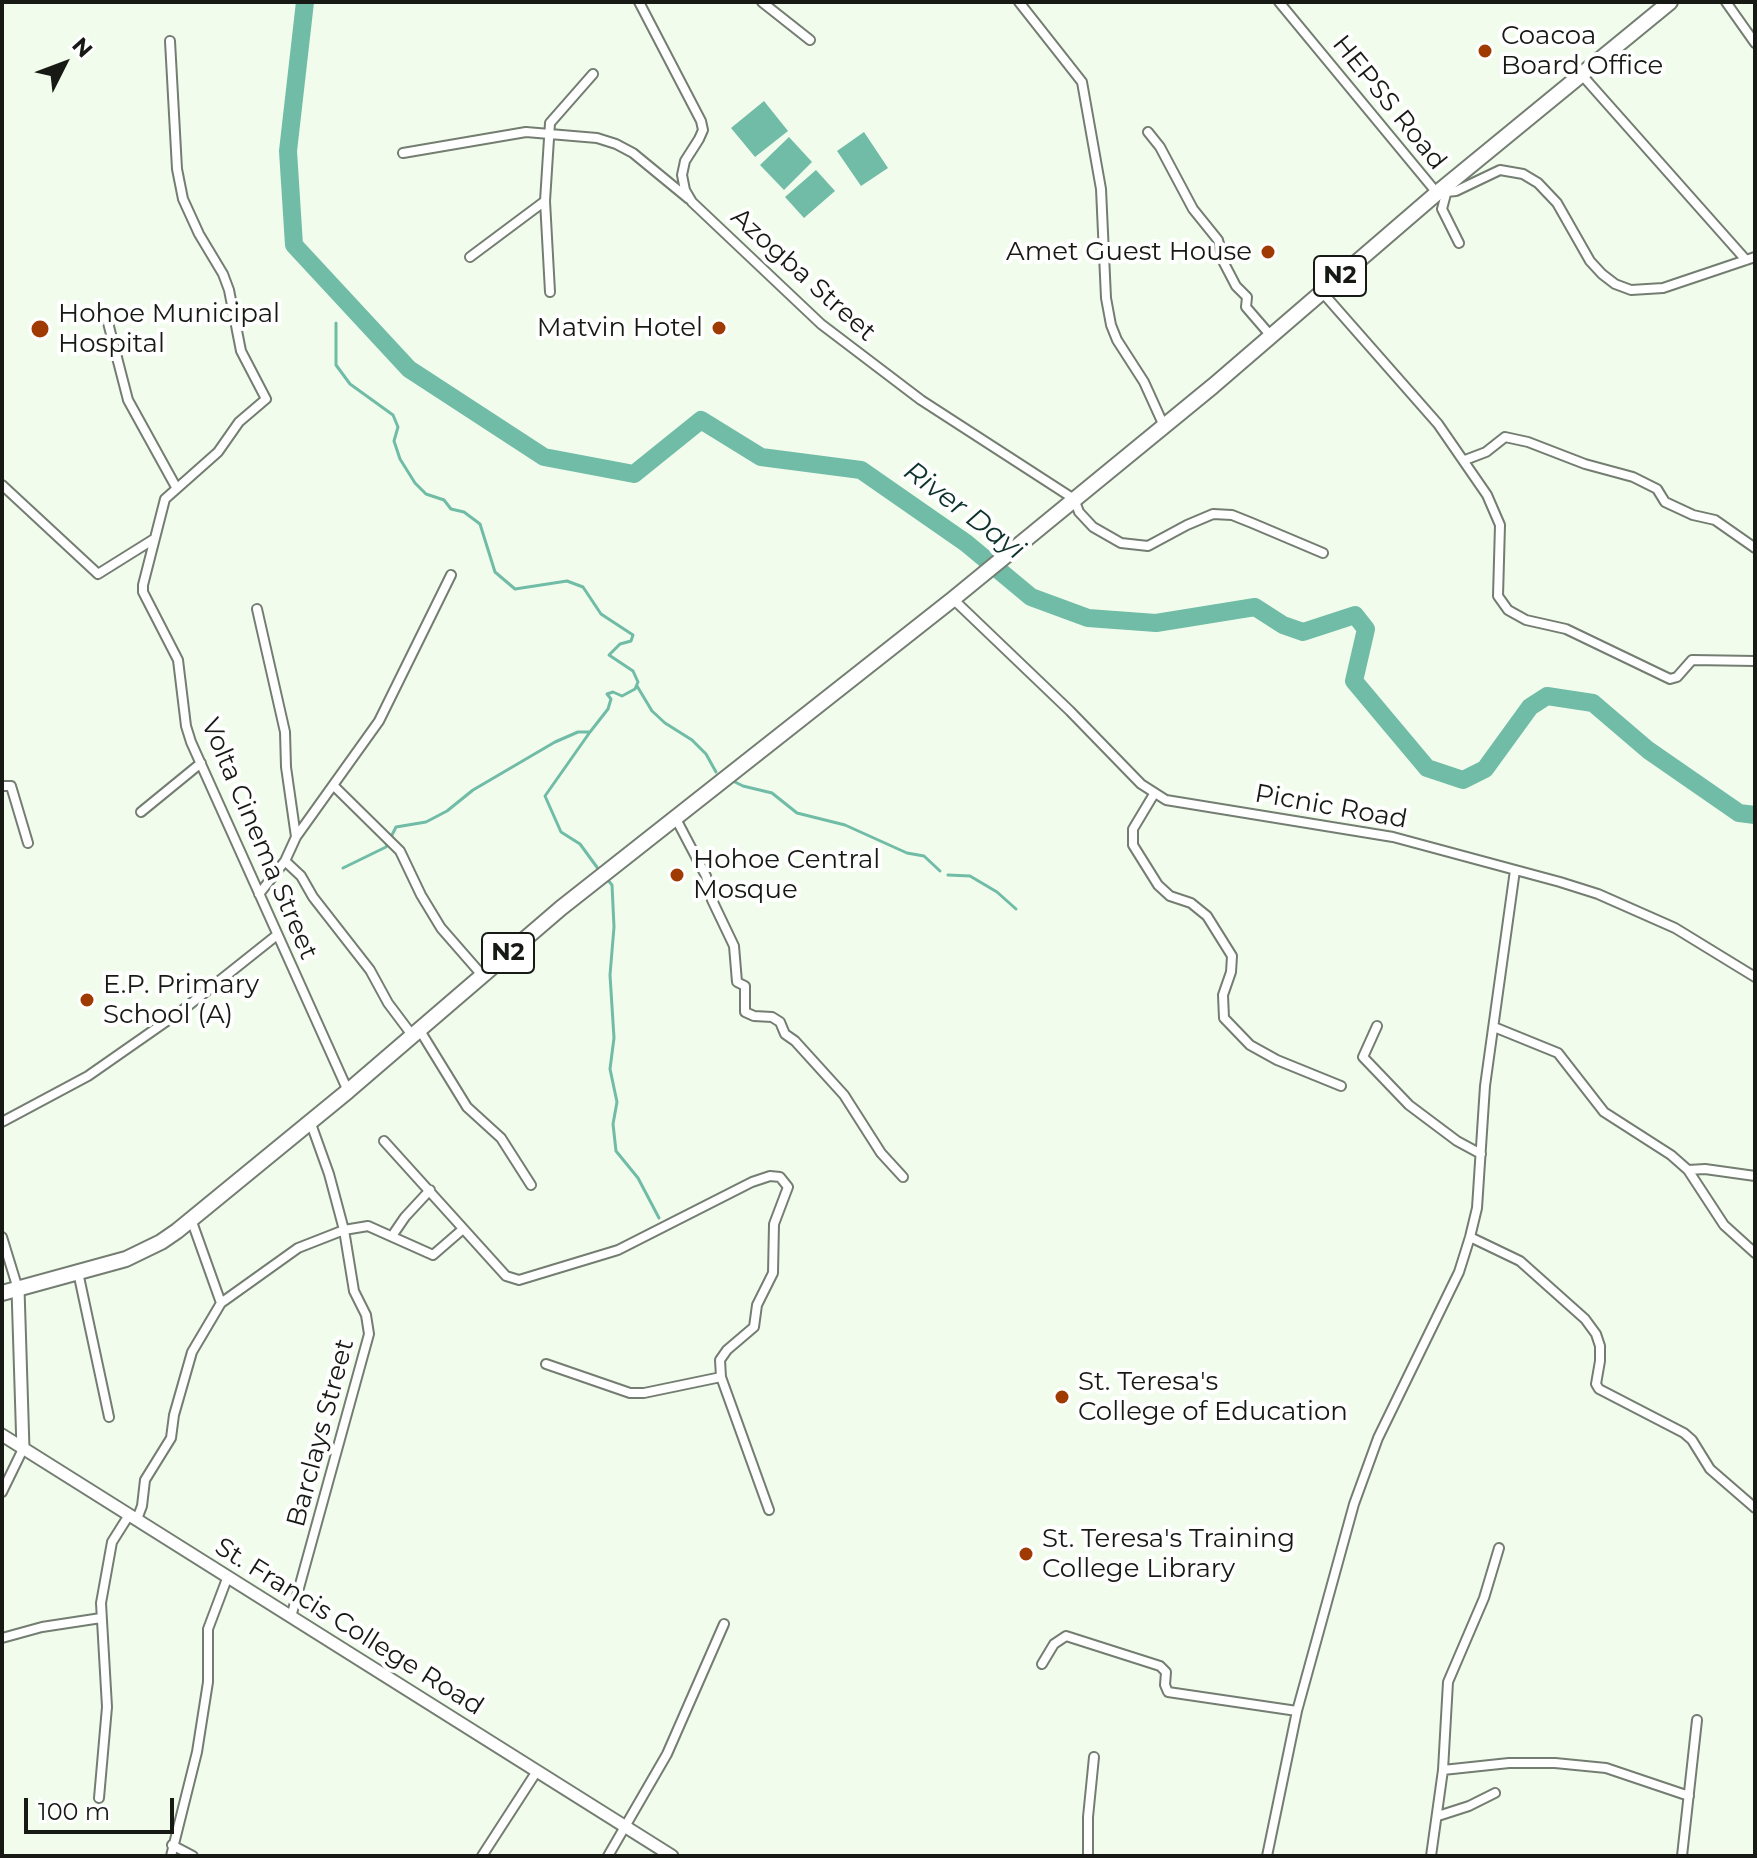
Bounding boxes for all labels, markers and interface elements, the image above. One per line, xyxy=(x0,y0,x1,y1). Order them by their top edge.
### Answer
place label: Coacoa Board Office xyxy=(1501,20,1663,82)
north arrow xyxy=(24,24,104,104)
street label: HEPSS Road xyxy=(1325,29,1453,177)
text: N xyxy=(66,32,98,63)
marker: Coacoa Board Office xyxy=(1476,42,1494,60)
street label: Azogba Street xyxy=(724,202,882,348)
place label: Amet Guest House xyxy=(1006,236,1252,268)
marker: Amet Guest House xyxy=(1259,243,1277,261)
road number: N2 xyxy=(1314,256,1366,296)
place label: Hohoe Municipal Hospital xyxy=(58,298,280,360)
place label: Matvin Hotel xyxy=(537,312,703,344)
marker: Hohoe Municipal Hospital xyxy=(29,318,51,340)
marker: Matvin Hotel xyxy=(710,319,728,337)
water label: River Dayi xyxy=(897,455,1031,567)
street label: Volta Cinema Street xyxy=(194,714,324,964)
street label: Picnic Road xyxy=(1252,778,1410,836)
place label: Hohoe Central Mosque xyxy=(693,844,880,906)
marker: Hohoe Central Mosque xyxy=(668,866,686,884)
road number: N2 xyxy=(482,933,534,973)
place label: E.P. Primary School (A) xyxy=(103,969,259,1030)
marker: E.P. Primary School (A) xyxy=(78,991,96,1009)
street label: Barclays Street xyxy=(281,1336,361,1530)
place label: St. Teresa's College of Education xyxy=(1078,1366,1348,1428)
marker: St. Teresa's College of Education xyxy=(1053,1388,1071,1406)
place label: St. Teresa's Training College Library xyxy=(1042,1523,1295,1584)
street label: St. Francis College Road xyxy=(209,1531,489,1723)
marker: St. Teresa's Training College Library xyxy=(1017,1545,1035,1563)
scale bar xyxy=(28,1782,178,1832)
text: 100 m xyxy=(38,1797,110,1826)

